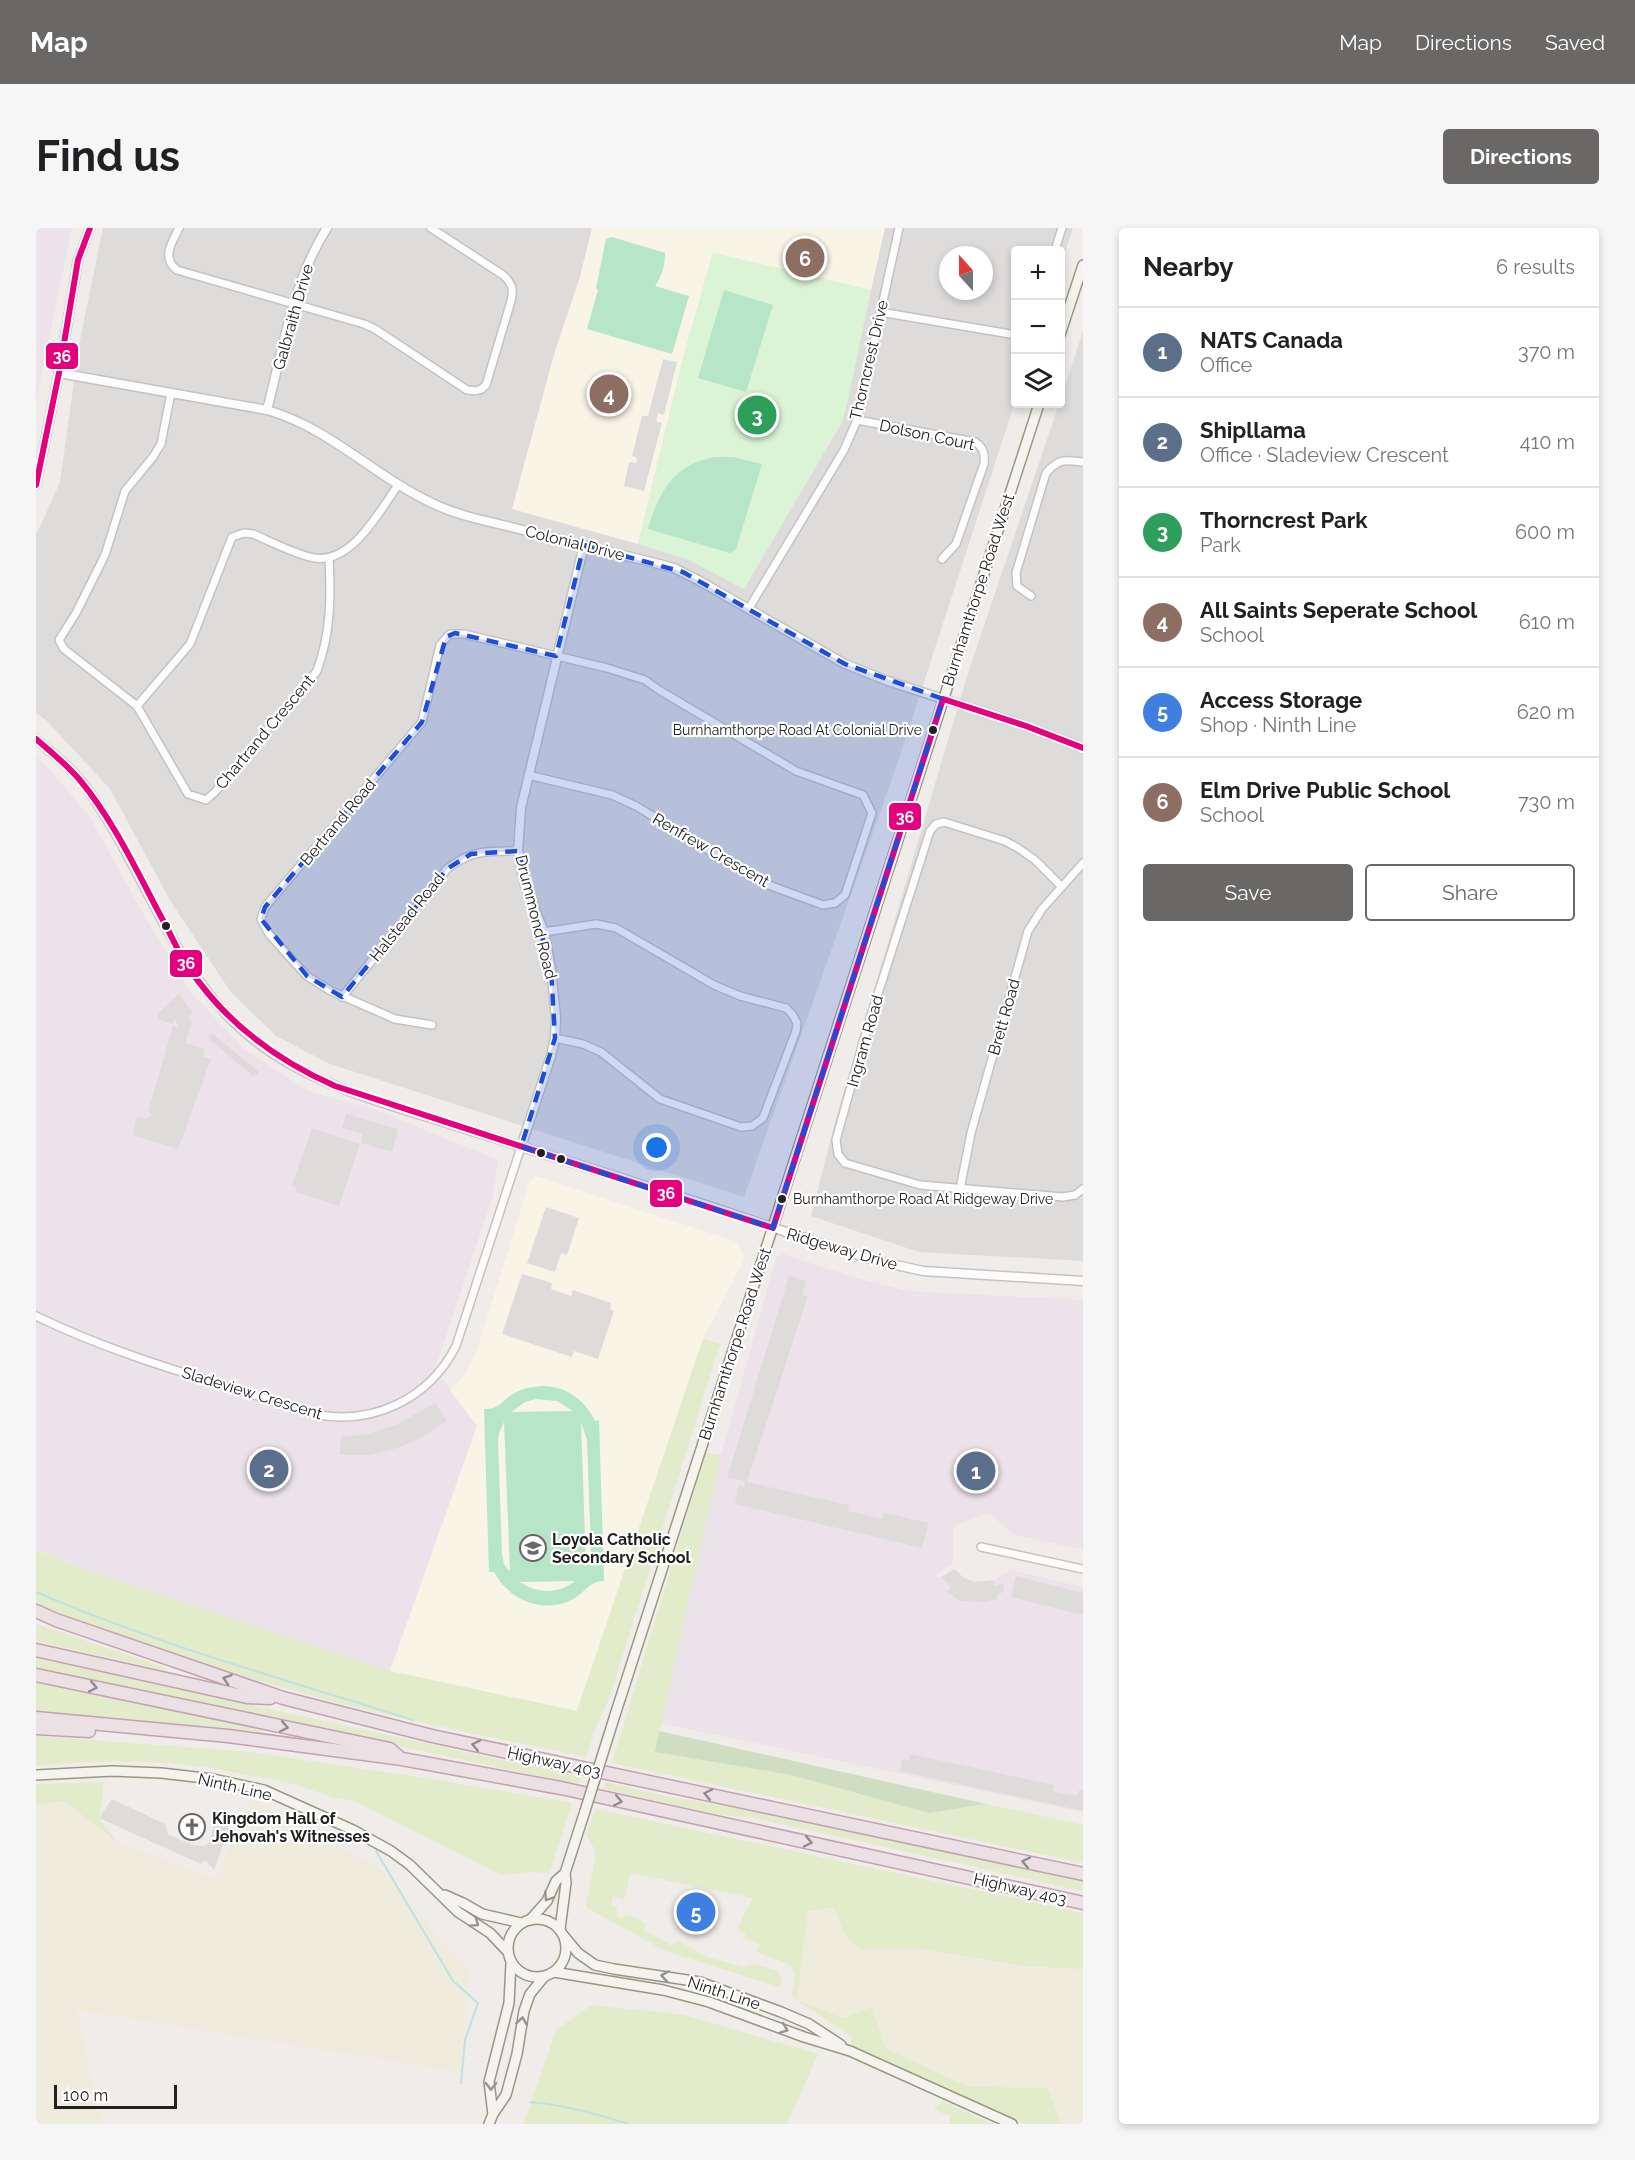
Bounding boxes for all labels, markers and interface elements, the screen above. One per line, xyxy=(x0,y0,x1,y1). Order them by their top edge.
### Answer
text: Map xyxy=(30,26,88,59)
text: Map xyxy=(1339,30,1382,55)
text: Directions xyxy=(1415,30,1512,55)
text: Saved xyxy=(1545,30,1605,55)
button: Directions xyxy=(1443,129,1599,184)
text: Find us xyxy=(36,132,180,181)
pin: 6 xyxy=(786,236,824,280)
north arrow xyxy=(939,246,993,300)
map controls xyxy=(1011,246,1065,408)
button: + xyxy=(1011,246,1065,300)
text: Nearby xyxy=(1143,252,1233,282)
text: 6 results xyxy=(1496,255,1575,279)
street label: Galbraith Drive xyxy=(269,262,317,372)
street label: Thorncrest Drive xyxy=(846,298,892,422)
button: − xyxy=(1011,300,1065,354)
text: NATS Canada xyxy=(1200,327,1343,353)
text: 1 xyxy=(1158,340,1167,364)
text: 370 m xyxy=(1518,340,1575,364)
line badge: 36 xyxy=(45,342,79,370)
text: 36 xyxy=(53,347,72,366)
text: Office xyxy=(1200,353,1252,377)
button: layers xyxy=(1011,354,1065,408)
pin: 4 xyxy=(590,372,628,416)
pin: 3 xyxy=(738,392,776,438)
street label: Dolson Court xyxy=(878,416,977,455)
text: Shipllama xyxy=(1200,417,1306,443)
text: 2 xyxy=(1157,430,1168,454)
text: 410 m xyxy=(1520,430,1575,454)
text: Office · Sladeview Crescent xyxy=(1200,443,1449,467)
street label: Burnhamthorpe Road West xyxy=(938,491,1018,689)
text: Thorncrest Park xyxy=(1200,507,1368,533)
text: 3 xyxy=(1157,520,1168,544)
text: 600 m xyxy=(1515,520,1575,544)
street label: Colonial Drive xyxy=(523,521,627,565)
text: Park xyxy=(1200,533,1241,557)
text: All Saints Seperate School xyxy=(1200,597,1477,623)
text: 4 xyxy=(1157,610,1168,634)
text: 610 m xyxy=(1519,610,1575,634)
text: School xyxy=(1200,623,1264,647)
street label: Chartrand Crescent xyxy=(211,670,319,793)
text: Access Storage xyxy=(1200,687,1362,713)
text: 5 xyxy=(1157,700,1168,724)
text: 620 m xyxy=(1517,700,1575,724)
text: Shop · Ninth Line xyxy=(1200,713,1356,737)
place label: Burnhamthorpe Road At Colonial Drive xyxy=(673,722,922,738)
marker: Burnhamthorpe Road At Colonial Drive xyxy=(927,724,939,736)
street label: Bertrand Road xyxy=(296,775,380,869)
text: Elm Drive Public School xyxy=(1200,777,1450,803)
text: 6 xyxy=(1156,790,1169,814)
text: 730 m xyxy=(1518,790,1575,814)
line badge: 36 xyxy=(888,802,922,831)
text: School xyxy=(1200,803,1264,827)
text: 36 xyxy=(896,808,915,827)
street label: Renfrew Crescent xyxy=(649,809,773,891)
street label: Drummond Road xyxy=(511,853,561,981)
button: Save xyxy=(1143,864,1353,921)
button: Share xyxy=(1365,864,1575,921)
street label: Halstead Road xyxy=(366,869,448,965)
unlabelled marker xyxy=(160,920,172,932)
line badge: 36 xyxy=(169,949,203,978)
text: 36 xyxy=(177,954,196,973)
street label: Brett Road xyxy=(984,977,1024,1057)
street label: Ingram Road xyxy=(843,993,887,1089)
your location xyxy=(642,1133,671,1162)
unlabelled marker xyxy=(535,1147,547,1159)
unlabelled marker xyxy=(555,1153,567,1165)
line badge: 36 xyxy=(649,1179,683,1208)
text: 36 xyxy=(657,1184,676,1203)
place label: Burnhamthorpe Road At Ridgeway Drive xyxy=(793,1191,1053,1207)
marker: Burnhamthorpe Road At Ridgeway Drive xyxy=(776,1193,788,1205)
street label: Ridgeway Drive xyxy=(784,1224,900,1274)
street label: Burnhamthorpe Road West xyxy=(695,1245,775,1443)
street label: Sladeview Crescent xyxy=(179,1363,325,1424)
pin: 2 xyxy=(250,1446,288,1492)
pin: 1 xyxy=(956,1448,996,1494)
place label: Loyola Catholic Secondary School xyxy=(552,1530,692,1567)
school or university icon: Loyola Catholic Secondary School xyxy=(518,1533,548,1563)
one-way arrow xyxy=(222,1674,233,1687)
one-way arrow xyxy=(88,1680,98,1693)
one-way arrow xyxy=(279,1720,289,1733)
one-way arrow xyxy=(471,1739,481,1752)
street label: Highway 403 xyxy=(506,1743,602,1781)
street label: Ninth Line xyxy=(196,1769,274,1805)
one-way arrow xyxy=(703,1789,713,1802)
one-way arrow xyxy=(612,1793,622,1806)
place label: Kingdom Hall of Jehovah's Witnesses xyxy=(212,1809,370,1846)
church icon: Kingdom Hall of Jehovah's Witnesses xyxy=(177,1812,207,1842)
one-way arrow xyxy=(803,1835,813,1848)
one-way arrow xyxy=(1021,1856,1031,1869)
street label: Highway 403 xyxy=(972,1869,1068,1909)
pin: 5 xyxy=(676,1890,716,1934)
one-way arrow xyxy=(544,1891,556,1901)
one-way arrow xyxy=(469,1916,480,1927)
one-way arrow xyxy=(661,1971,670,1983)
street label: Ninth Line xyxy=(685,1972,763,2014)
one-way arrow xyxy=(516,2016,528,2026)
one-way arrow xyxy=(778,2022,788,2035)
one-way arrow xyxy=(485,2081,497,2090)
scale bar xyxy=(54,2082,177,2110)
text: 100 m xyxy=(63,2086,108,2105)

